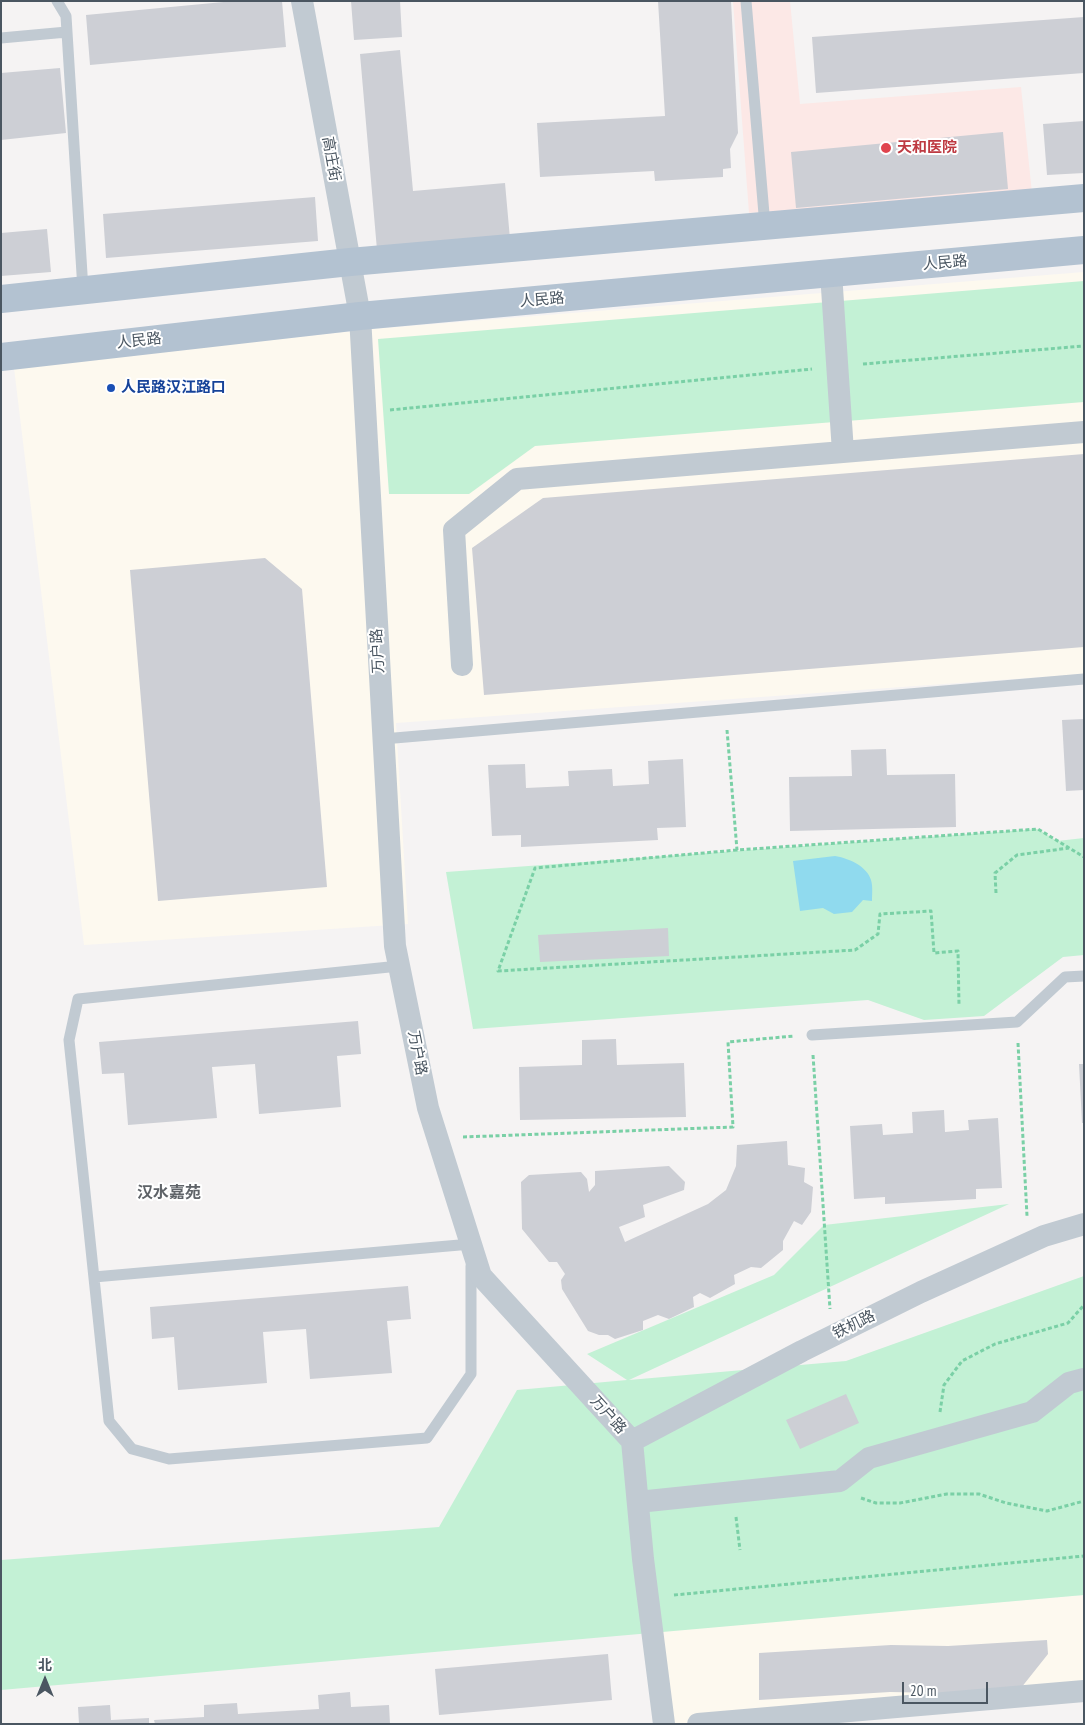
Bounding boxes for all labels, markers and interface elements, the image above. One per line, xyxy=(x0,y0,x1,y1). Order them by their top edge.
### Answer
street label: 高庄街 xyxy=(318,135,344,183)
place label: 天和医院 xyxy=(897,139,957,157)
marker: 天和医院 xyxy=(879,141,893,155)
street label: 人民路 xyxy=(922,252,968,274)
street label: 人民路 xyxy=(519,289,565,311)
street label: 人民路 xyxy=(116,330,162,352)
place label: 人民路汉江路口 xyxy=(121,379,226,397)
marker: 人民路汉江路口 xyxy=(105,382,117,394)
street label: 万户路 xyxy=(368,628,388,674)
street label: 万户路 xyxy=(404,1029,430,1077)
district label: 汉水嘉苑 xyxy=(137,1183,201,1203)
street label: 铁机路 xyxy=(830,1307,878,1343)
street label: 万户路 xyxy=(586,1392,630,1438)
north arrow xyxy=(20,1655,70,1705)
text: 北 xyxy=(38,1656,52,1674)
scale bar xyxy=(905,1672,991,1704)
text: 20 m xyxy=(910,1681,936,1700)

